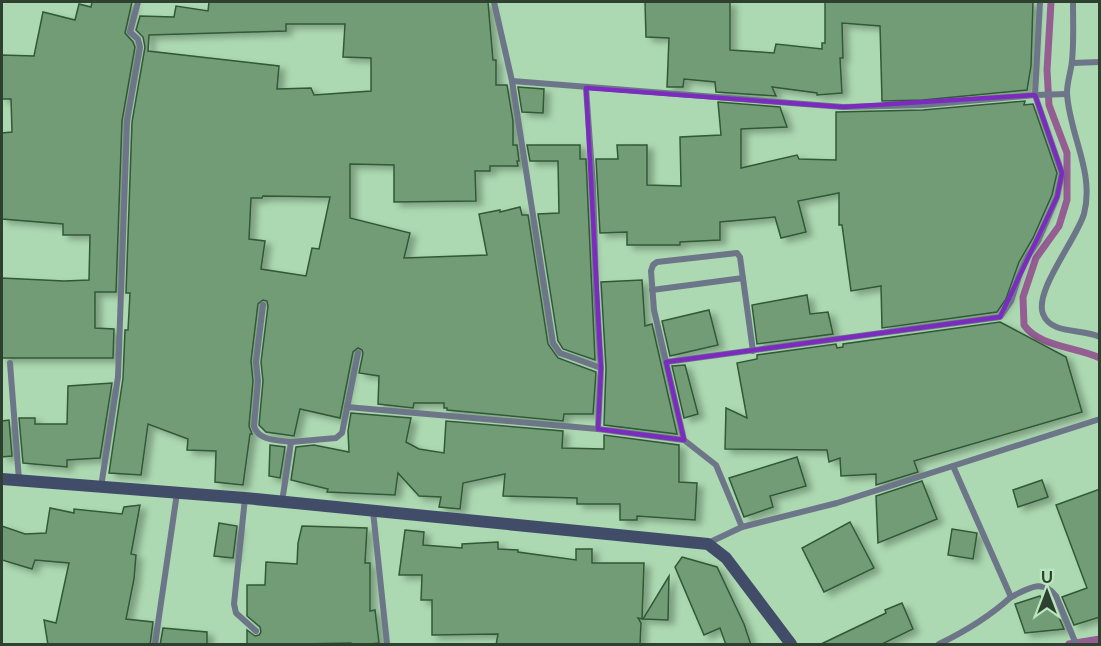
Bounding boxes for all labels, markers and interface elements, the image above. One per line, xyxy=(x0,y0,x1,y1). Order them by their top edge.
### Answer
north arrow xyxy=(1017,562,1077,622)
text: U xyxy=(1041,568,1053,587)

